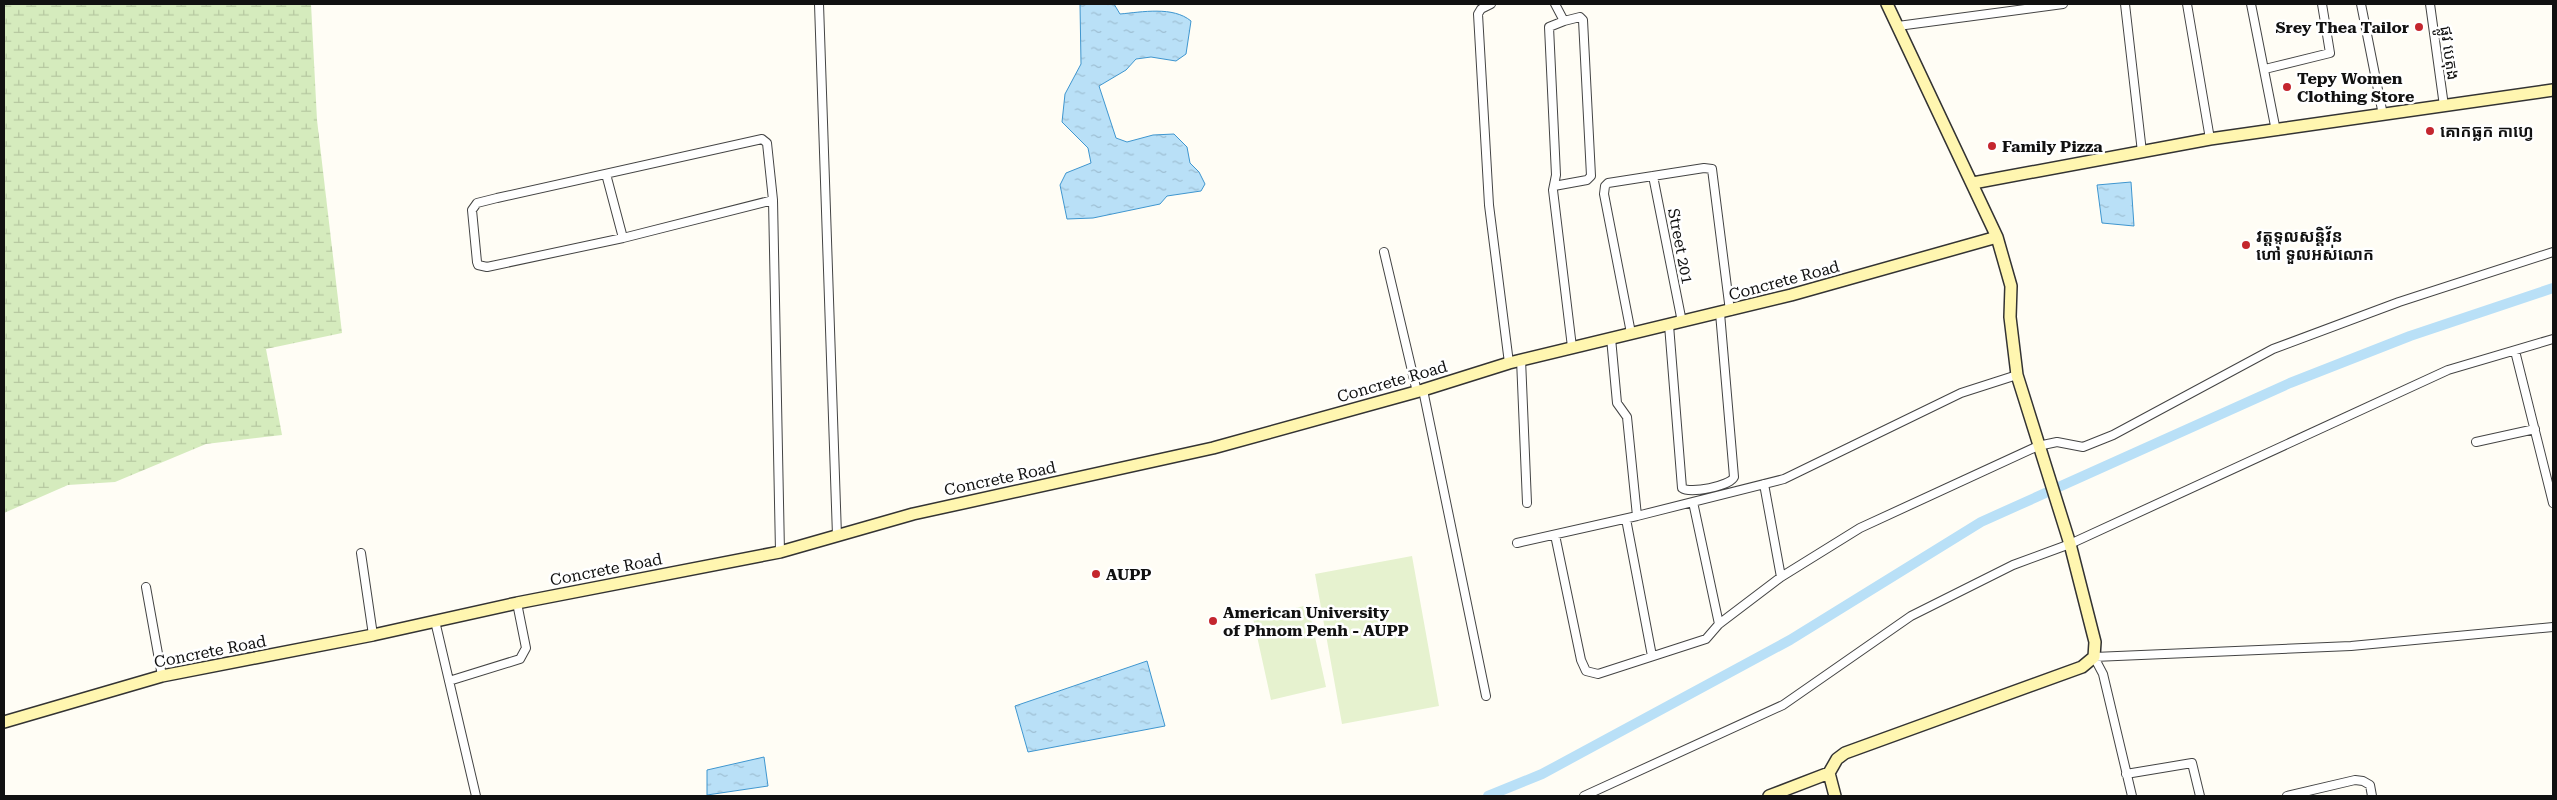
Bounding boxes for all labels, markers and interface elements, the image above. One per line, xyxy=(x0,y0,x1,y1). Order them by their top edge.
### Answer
place label: Srey Thea Tailor xyxy=(2275,18,2409,37)
marker: Srey Thea Tailor xyxy=(2413,21,2425,33)
street label: ផ្លូវ បេតុង xyxy=(2432,25,2463,82)
place label: Tepy Women Clothing Store xyxy=(2297,69,2414,106)
marker: Tepy Women Clothing Store xyxy=(2281,81,2293,93)
place label: គោកធ្លក កាហ្វេ xyxy=(2440,122,2534,141)
marker: គោកធ្លក កាហ្វេ xyxy=(2424,125,2436,137)
place label: Family Pizza xyxy=(2002,137,2103,156)
marker: Family Pizza xyxy=(1986,140,1998,152)
street label: Street 201 xyxy=(1664,207,1697,286)
place label: វត្តទូលសន្តិវ័ន ហៅ ទួលអស់លោក xyxy=(2256,225,2374,264)
marker: វត្តទូលសន្តិវ័ន ហៅ ទួលអស់លោក xyxy=(2240,239,2252,251)
street label: Concrete Road xyxy=(1727,257,1842,304)
street label: Concrete Road xyxy=(1335,357,1449,406)
street label: Concrete Road xyxy=(942,457,1058,500)
street label: Concrete Road xyxy=(548,549,664,590)
place label: AUPP xyxy=(1106,565,1151,584)
marker: AUPP xyxy=(1090,568,1102,580)
place label: American University of Phnom Penh - AUPP xyxy=(1223,603,1409,640)
marker: American University of Phnom Penh - AUPP xyxy=(1207,615,1219,627)
street label: Concrete Road xyxy=(152,631,268,672)

